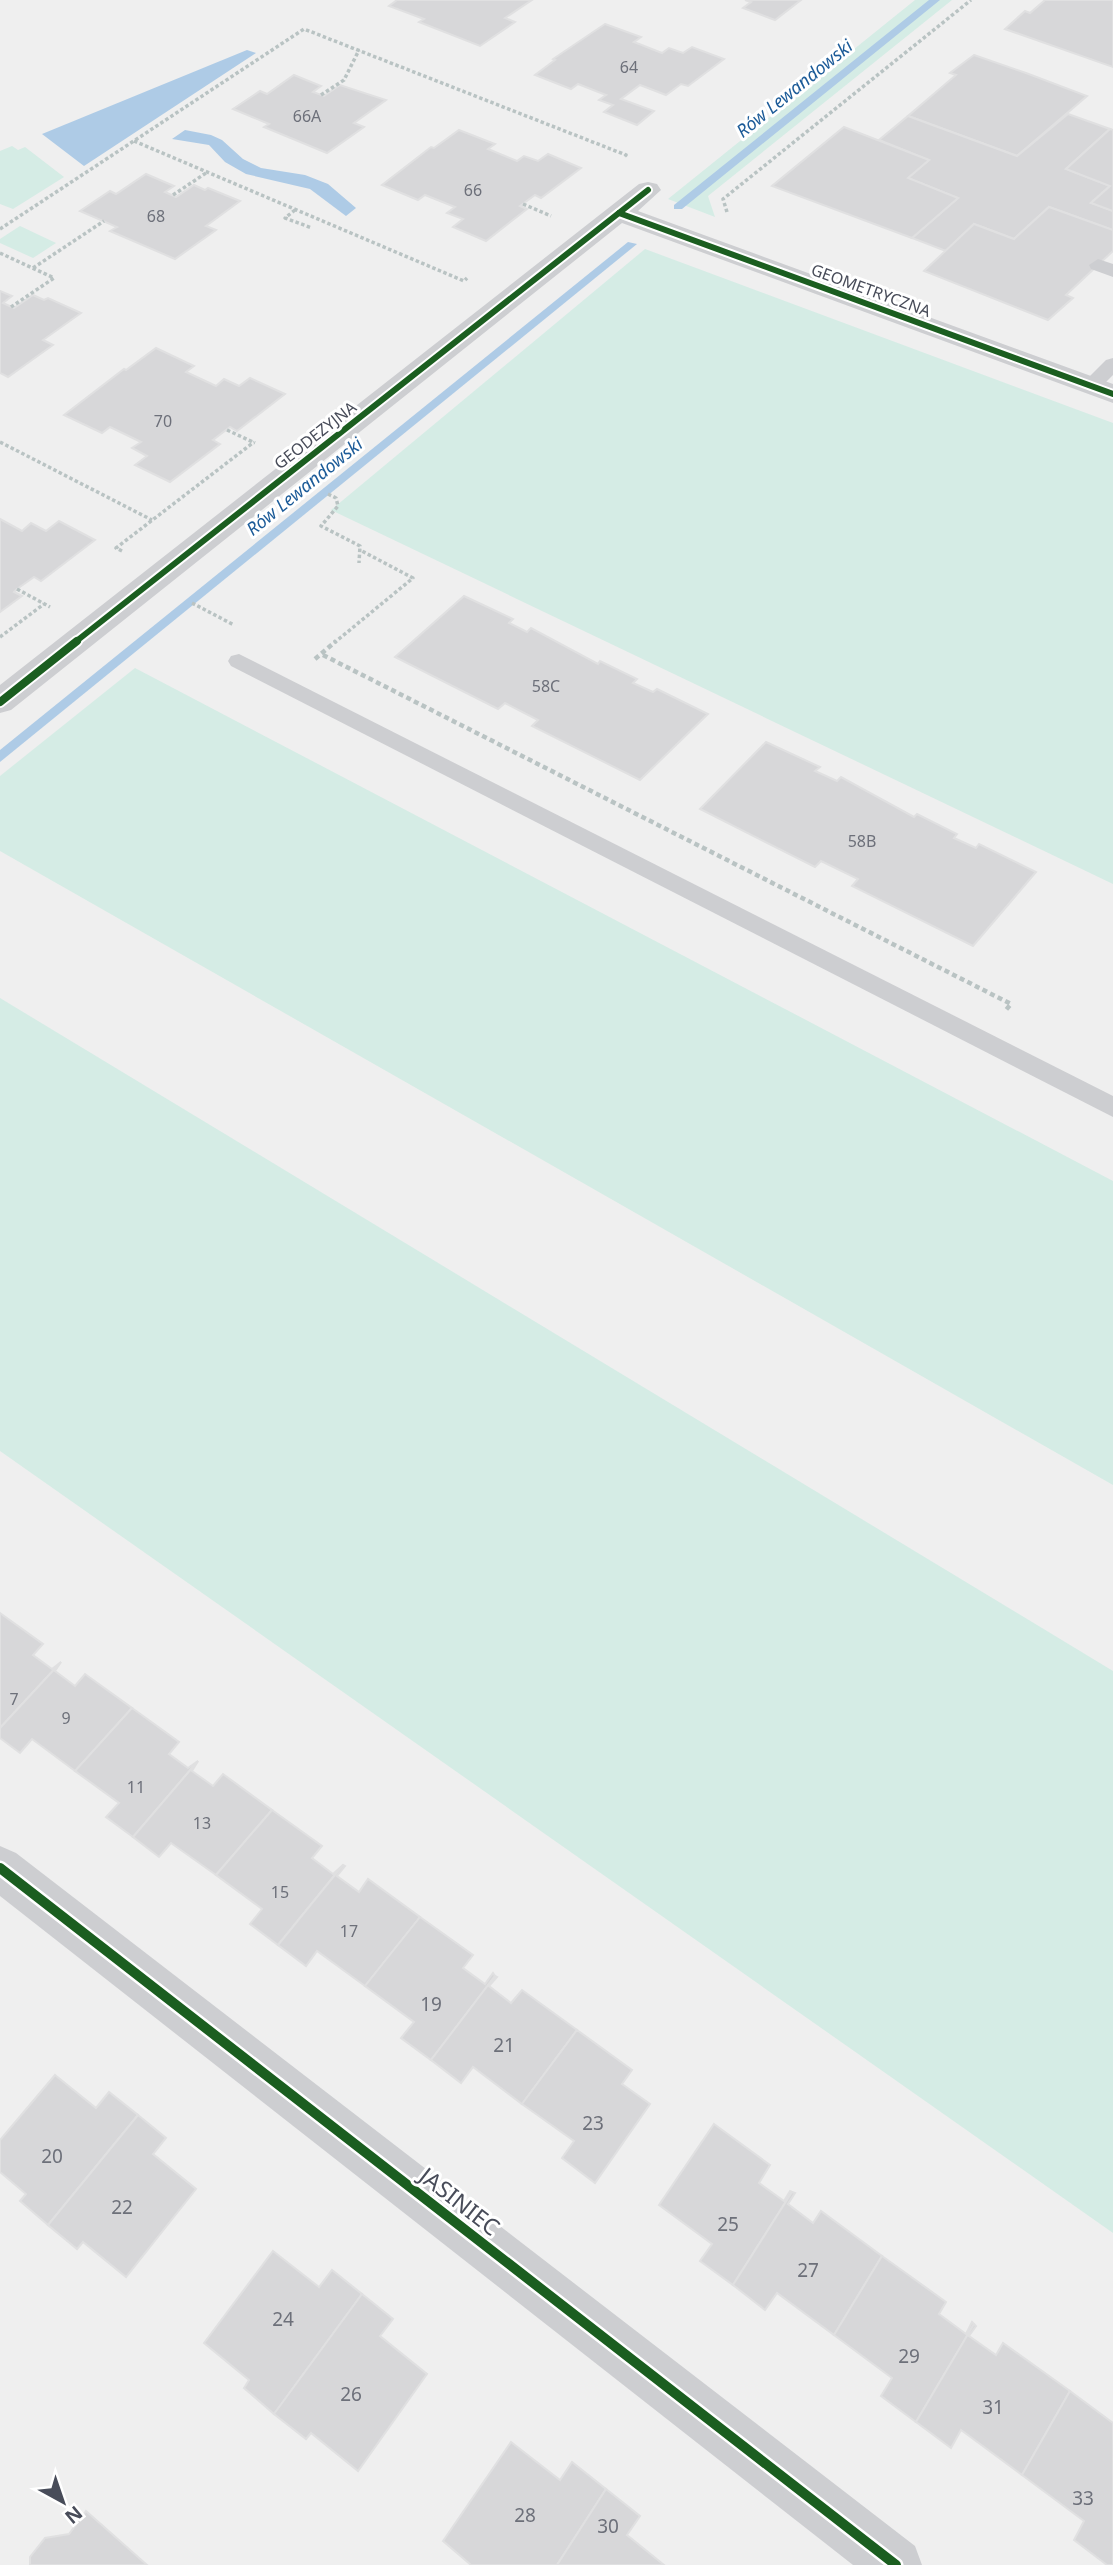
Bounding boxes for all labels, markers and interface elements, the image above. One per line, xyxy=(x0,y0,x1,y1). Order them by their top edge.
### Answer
water label: Rów Lewandowski xyxy=(731,33,857,142)
house number: 64 xyxy=(620,56,638,78)
house number: 66A xyxy=(293,105,322,127)
house number: 66 xyxy=(464,179,482,201)
house number: 68 xyxy=(147,205,165,227)
street label: GEOMETRYCZNA xyxy=(808,258,935,322)
street label: GEODEZYJNA xyxy=(269,396,361,474)
house number: 70 xyxy=(154,410,172,432)
water label: Rów Lewandowski xyxy=(241,431,367,540)
house number: 58C xyxy=(532,675,560,697)
house number: 58B xyxy=(848,830,876,852)
house number: 7 xyxy=(9,1688,19,1710)
house number: 9 xyxy=(61,1707,71,1729)
house number: 11 xyxy=(127,1776,145,1798)
house number: 13 xyxy=(193,1812,211,1834)
house number: 15 xyxy=(271,1881,289,1903)
house number: 17 xyxy=(340,1920,358,1942)
house number: 19 xyxy=(420,1991,442,2017)
house number: 21 xyxy=(493,2032,515,2058)
house number: 23 xyxy=(582,2110,604,2136)
house number: 20 xyxy=(41,2143,63,2169)
street label: JASINIEC xyxy=(412,2158,507,2243)
house number: 22 xyxy=(111,2194,133,2220)
house number: 25 xyxy=(717,2211,739,2237)
house number: 27 xyxy=(797,2257,819,2283)
house number: 24 xyxy=(272,2306,294,2332)
house number: 29 xyxy=(898,2343,920,2369)
house number: 26 xyxy=(340,2381,362,2407)
house number: 31 xyxy=(982,2394,1004,2420)
north arrow xyxy=(28,2467,98,2537)
house number: 33 xyxy=(1072,2485,1094,2511)
text: N xyxy=(60,2500,88,2530)
house number: 28 xyxy=(514,2502,536,2528)
house number: 30 xyxy=(597,2513,619,2539)

